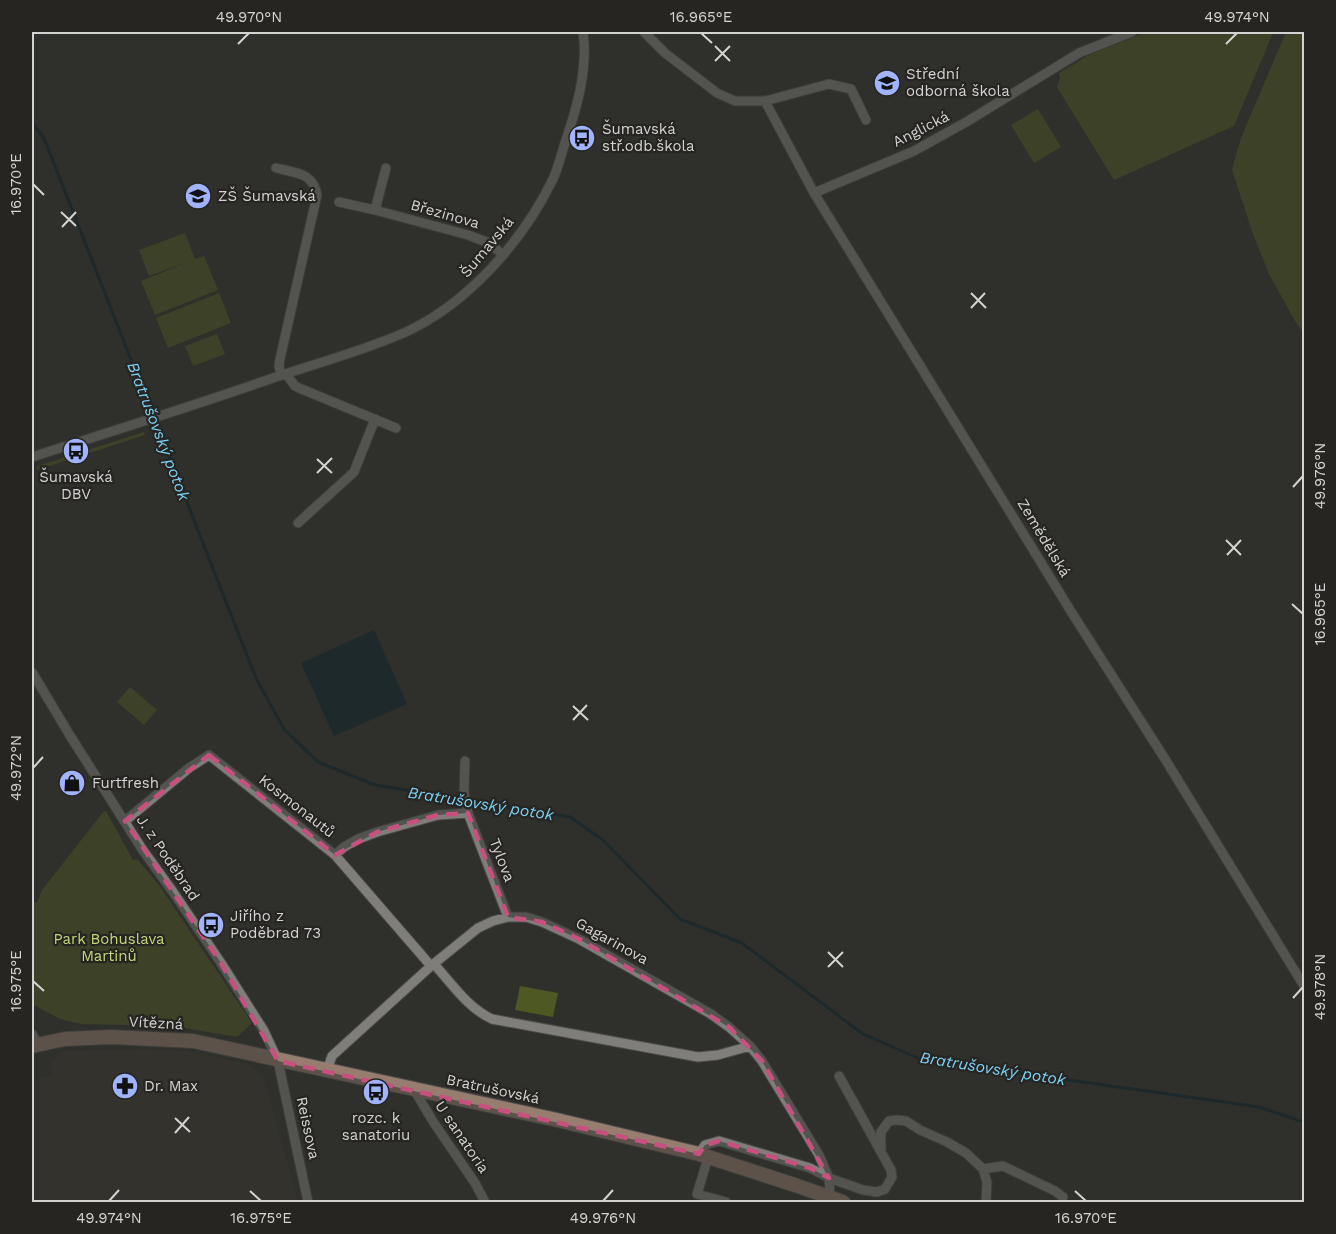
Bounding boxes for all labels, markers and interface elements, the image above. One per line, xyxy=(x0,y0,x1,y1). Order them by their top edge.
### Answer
text: 49.970°N xyxy=(216,8,282,26)
text: 16.965°E xyxy=(670,8,732,26)
text: 49.974°N xyxy=(1204,8,1270,26)
place label: Střední odborná škola xyxy=(906,65,1010,100)
school or university icon: Střední odborná škola xyxy=(872,68,902,98)
street label: Anglická xyxy=(890,107,953,151)
place label: Šumavská stř.odb.škola xyxy=(602,119,695,155)
bus stop icon: Šumavská stř.odb.škola xyxy=(567,123,597,153)
text: 16.970°E xyxy=(7,153,25,215)
school or university icon: ZŠ Šumavská xyxy=(183,181,213,211)
place label: ZŠ Šumavská xyxy=(218,186,316,205)
street label: Březinova xyxy=(409,196,482,233)
street label: Šumavská xyxy=(456,212,518,281)
water label: Bratrušovský potok xyxy=(123,359,194,505)
bus stop icon: Šumavská DBV xyxy=(61,436,91,466)
text: 49.976°N xyxy=(1311,443,1329,509)
place label: Šumavská DBV xyxy=(39,467,113,503)
street label: Zemědělská xyxy=(1014,496,1075,581)
text: 16.965°E xyxy=(1311,583,1329,645)
text: 49.972°N xyxy=(7,735,25,801)
shop icon: Furtfresh xyxy=(57,768,87,798)
street label: Kosmonautů xyxy=(255,771,339,841)
place label: Furtfresh xyxy=(92,774,159,792)
water label: Bratrušovský potok xyxy=(407,783,556,825)
street label: J. z Poděbrad xyxy=(133,812,203,904)
street label: Tylova xyxy=(485,836,519,885)
place label: Jiřího z Poděbrad 73 xyxy=(230,907,321,942)
bus stop icon: Jiřího z Poděbrad 73 xyxy=(196,910,226,940)
street label: Gagarinova xyxy=(573,914,652,969)
park label: Park Bohuslava Martinů xyxy=(53,930,165,965)
text: 16.975°E xyxy=(7,950,25,1012)
text: 49.978°N xyxy=(1311,954,1329,1020)
street label: Vítězná xyxy=(128,1013,184,1033)
water label: Bratrušovský potok xyxy=(919,1048,1068,1090)
street label: Bratrušovská xyxy=(445,1070,542,1108)
pharmacy icon: Dr. Max xyxy=(110,1071,140,1101)
place label: Dr. Max xyxy=(144,1077,198,1095)
bus stop icon: rozc. k sanatoriu xyxy=(361,1077,391,1107)
street label: Reissova xyxy=(293,1095,323,1161)
street label: U sanatoria xyxy=(431,1097,493,1177)
place label: rozc. k sanatoriu xyxy=(342,1109,410,1144)
text: 49.974°N xyxy=(76,1209,142,1227)
text: 16.975°E xyxy=(230,1209,292,1227)
text: 49.976°N xyxy=(570,1209,636,1227)
text: 16.970°E xyxy=(1055,1209,1117,1227)

